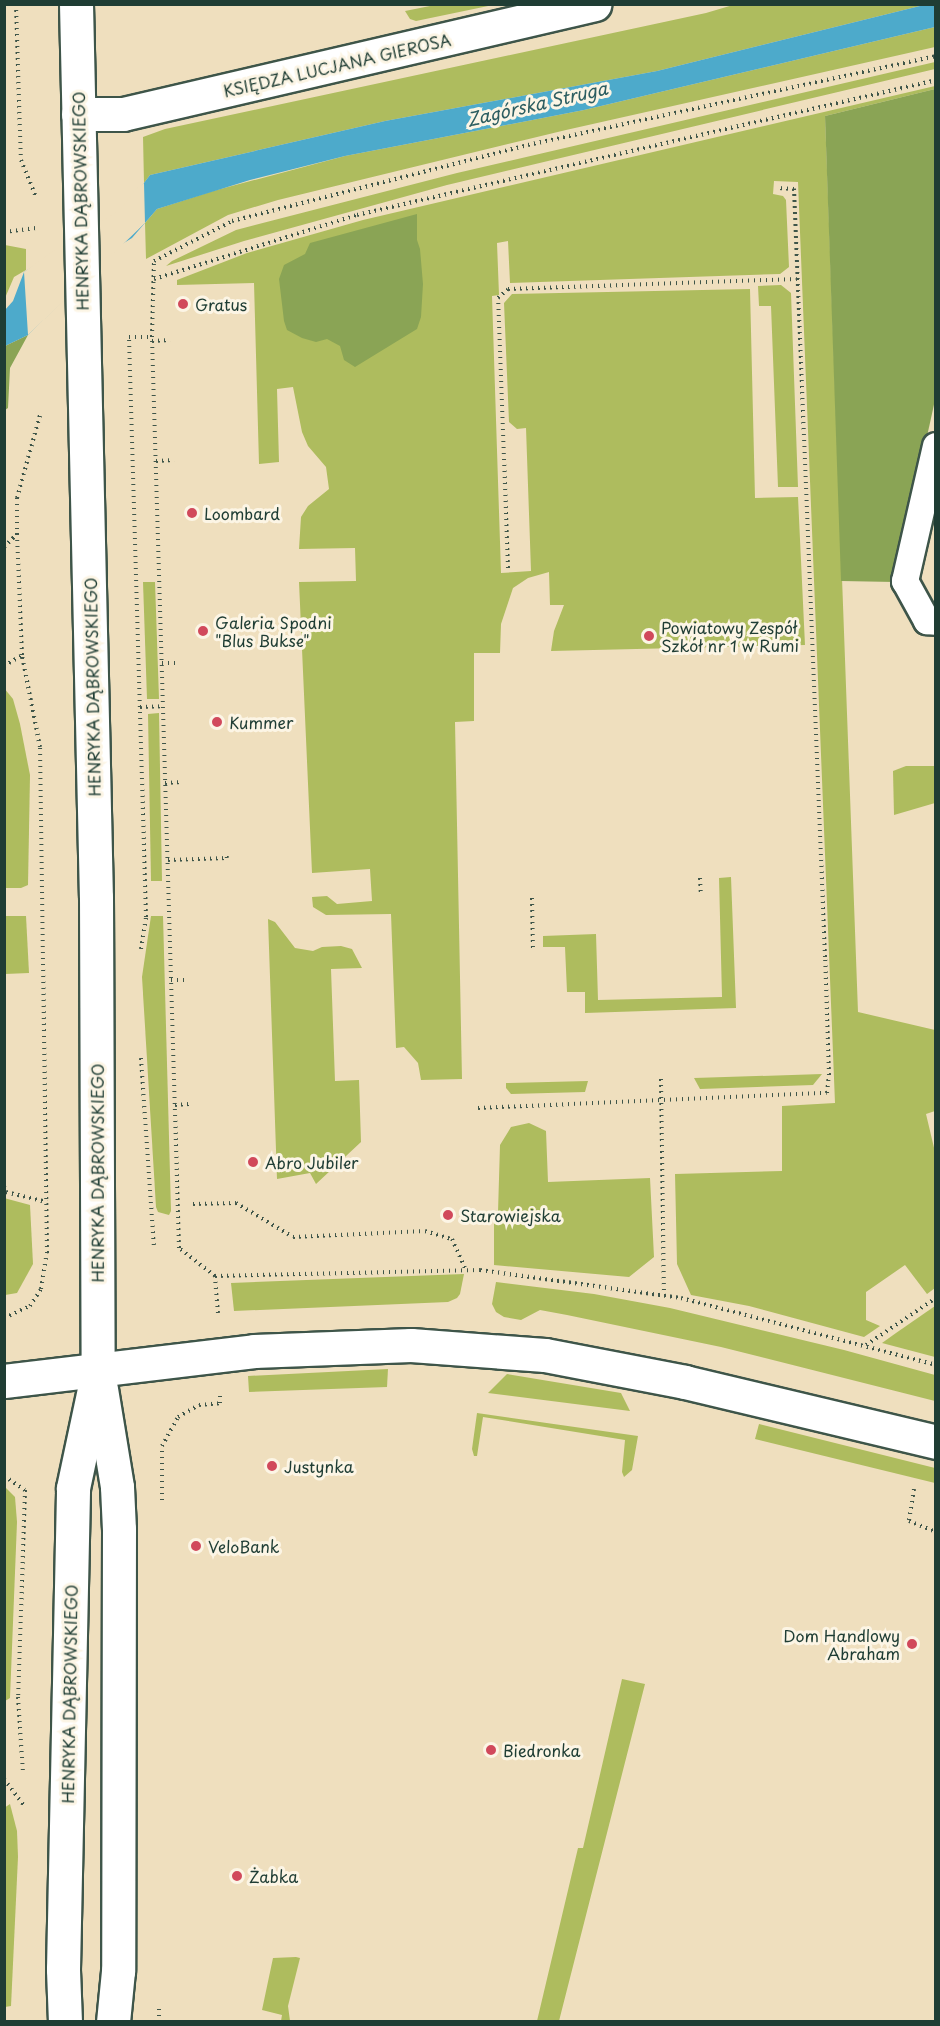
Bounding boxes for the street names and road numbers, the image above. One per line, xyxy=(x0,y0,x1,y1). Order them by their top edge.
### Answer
street label: KSIĘDZA LUCJANA GIEROSA xyxy=(222,30,452,100)
street label: HENRYKA DĄBROWSKIEGO xyxy=(68,91,92,311)
street label: HENRYKA DĄBROWSKIEGO xyxy=(80,577,104,797)
street label: HENRYKA DĄBROWSKIEGO xyxy=(87,1063,107,1283)
street label: HENRYKA DĄBROWSKIEGO xyxy=(57,1584,81,1804)

